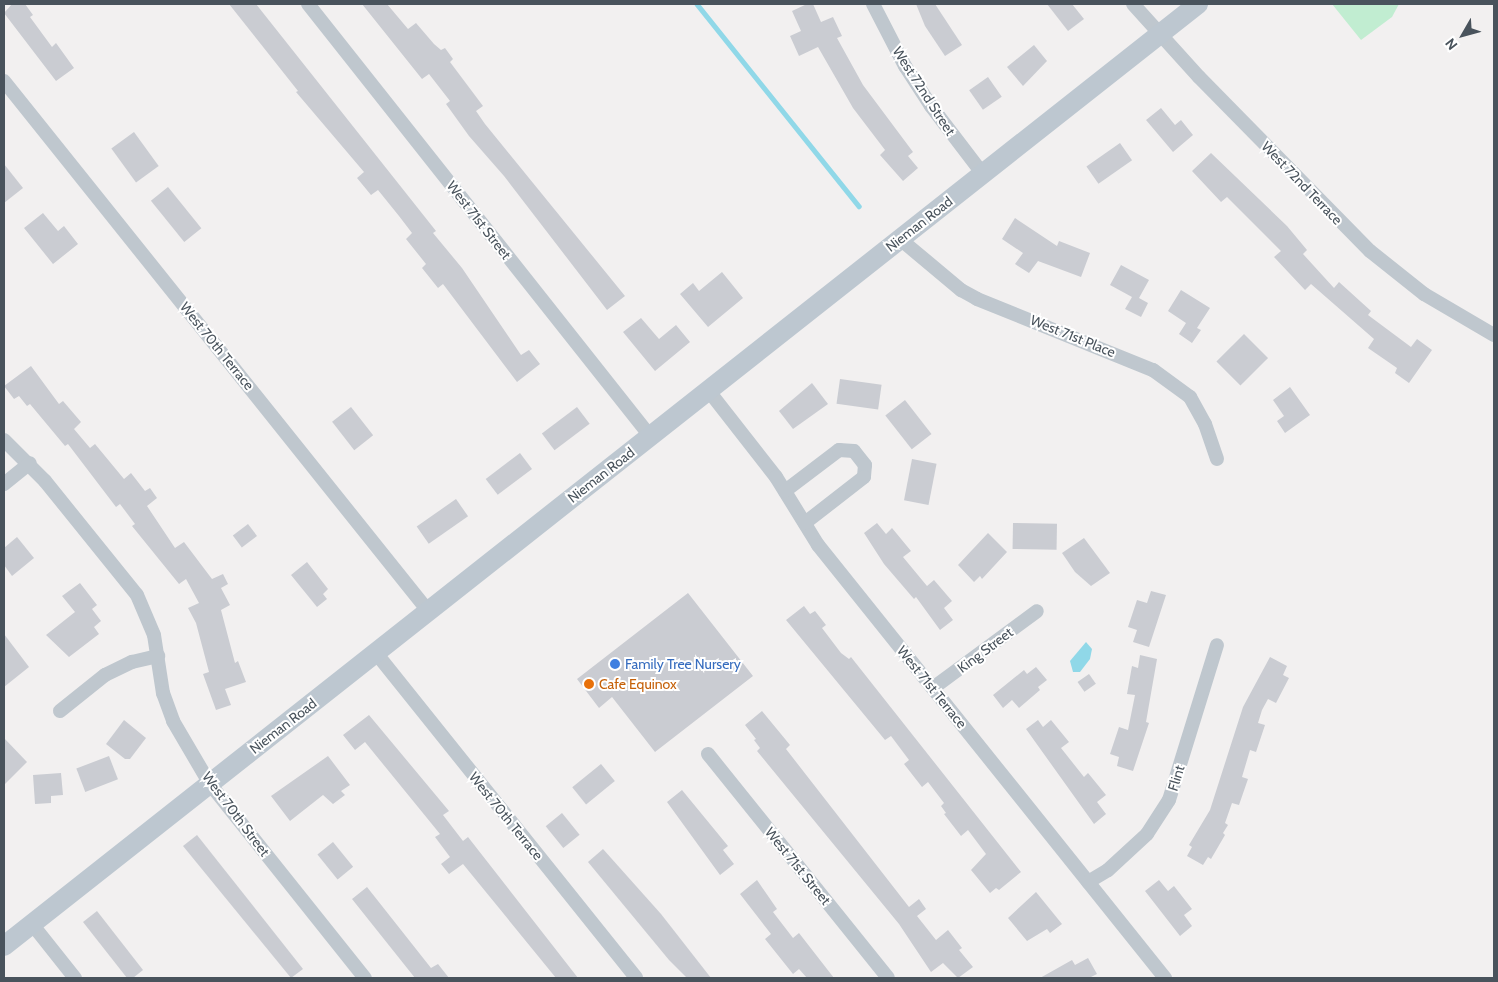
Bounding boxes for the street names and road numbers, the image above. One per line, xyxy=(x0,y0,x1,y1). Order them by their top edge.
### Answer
street label: West 72nd Street xyxy=(889,43,959,139)
street label: West 72nd Terrace xyxy=(1258,138,1346,228)
street label: West 71st Street xyxy=(443,177,515,263)
street label: Nieman Road xyxy=(882,193,956,255)
street label: West 70th Terrace xyxy=(176,299,258,393)
street label: West 71st Place xyxy=(1028,311,1118,361)
street label: Nieman Road xyxy=(564,444,638,506)
street label: King Street xyxy=(954,624,1016,676)
street label: West 71st Terrace xyxy=(894,642,970,732)
street label: Nieman Road xyxy=(246,695,320,757)
street label: Flint xyxy=(1164,763,1188,793)
street label: West 70th Street xyxy=(199,768,273,860)
street label: West 70th Terrace xyxy=(465,769,547,863)
street label: West 71st Street xyxy=(762,824,834,908)

